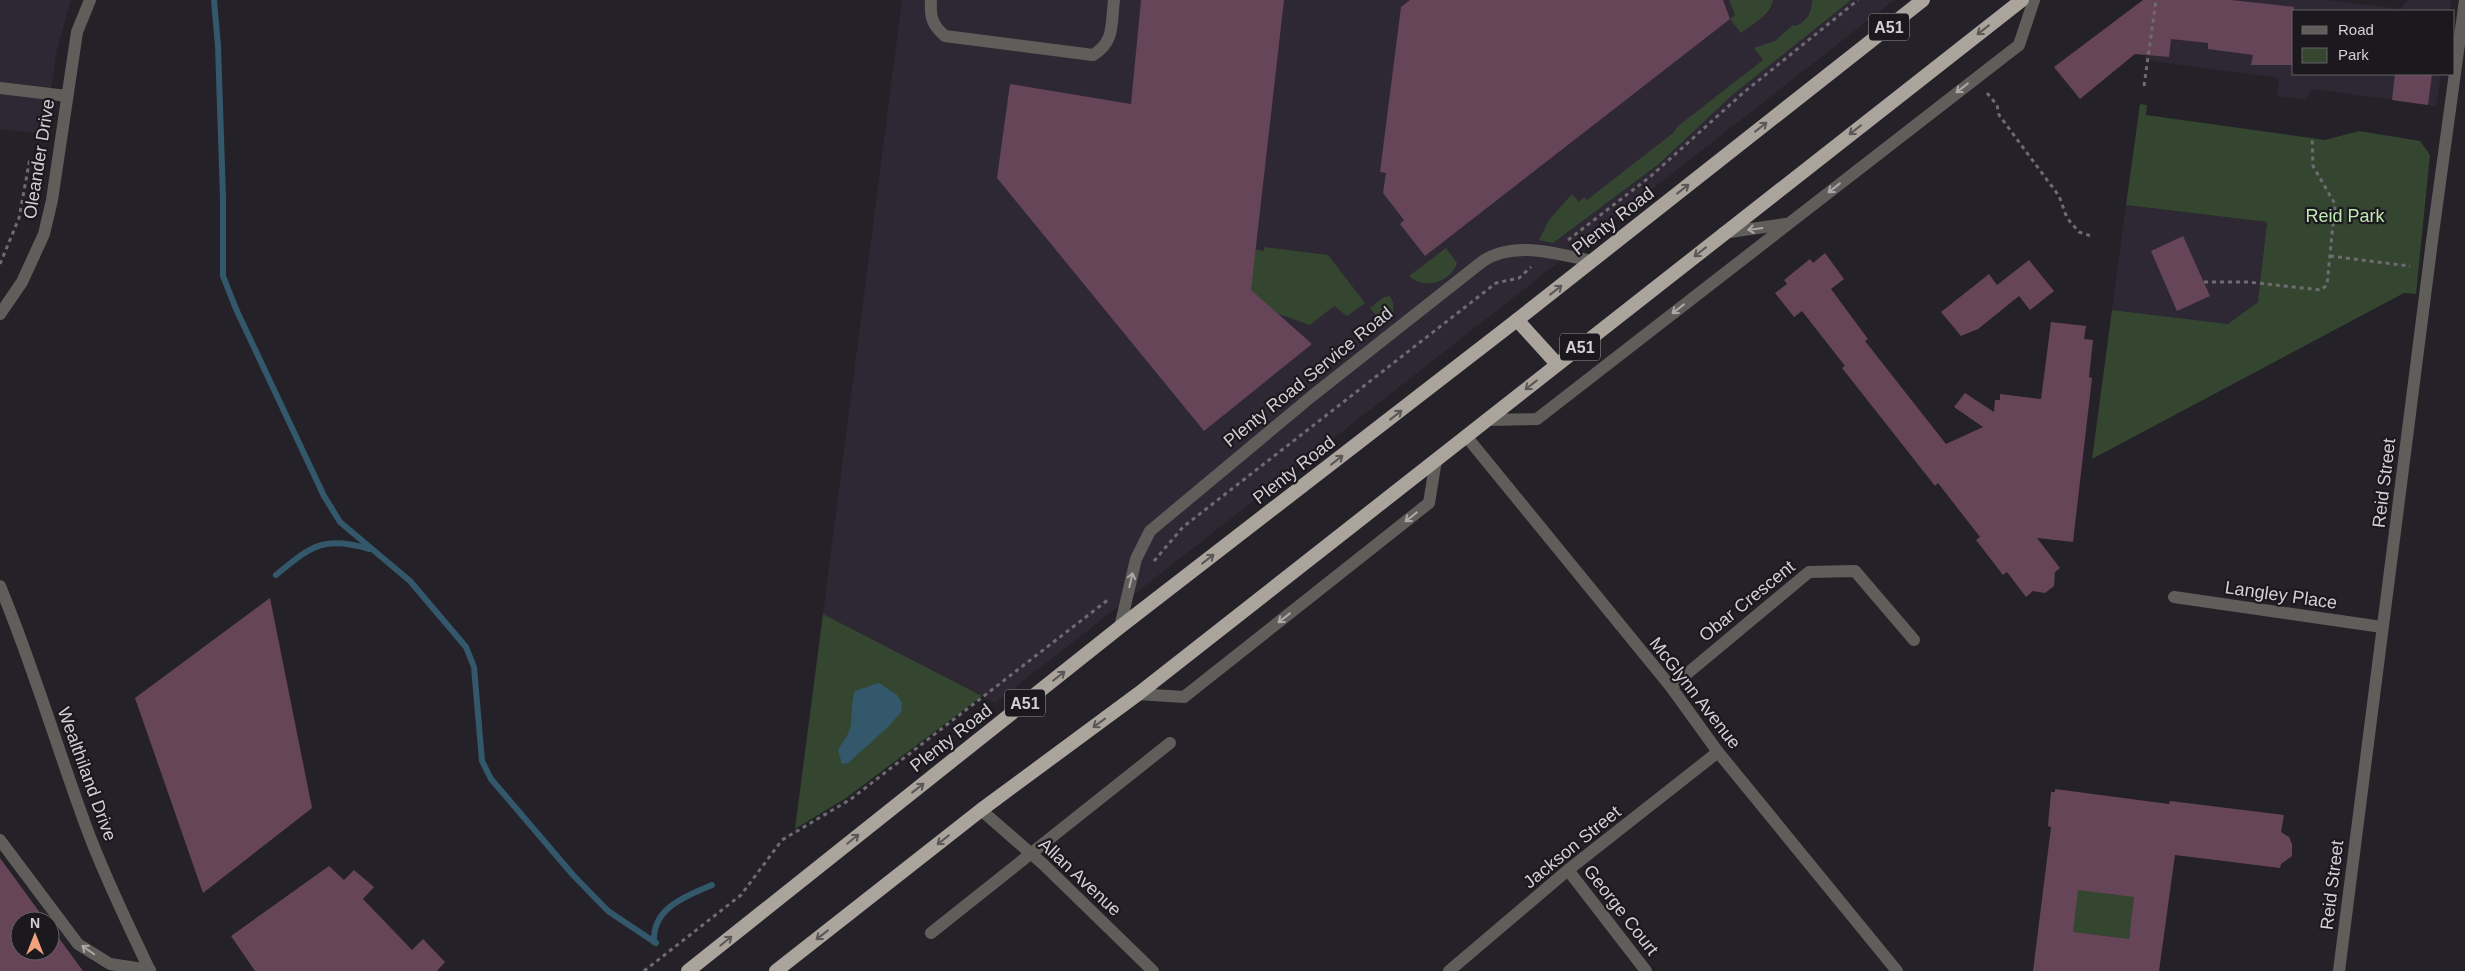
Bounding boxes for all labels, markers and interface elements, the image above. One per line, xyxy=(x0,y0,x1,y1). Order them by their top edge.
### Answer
legend xyxy=(2292,10,2455,75)
road number: A51 xyxy=(1869,14,1909,41)
text: Road xyxy=(2338,21,2374,38)
one-way arrow xyxy=(1976,25,1990,35)
text: Park xyxy=(2338,46,2369,63)
one-way arrow xyxy=(1956,83,1969,94)
street label: Oleander Drive xyxy=(20,98,58,220)
one-way arrow xyxy=(1754,122,1767,133)
one-way arrow xyxy=(1849,125,1862,136)
street label: Plenty Road xyxy=(1568,183,1658,259)
one-way arrow xyxy=(1828,183,1841,194)
one-way arrow xyxy=(1676,184,1690,194)
park label: Reid Park xyxy=(2305,206,2386,226)
one-way arrow xyxy=(1748,224,1764,234)
one-way arrow xyxy=(1693,246,1706,257)
one-way arrow xyxy=(1549,284,1562,295)
street label: Plenty Road Service Road xyxy=(1220,303,1396,451)
one-way arrow xyxy=(1672,304,1685,315)
road number: A51 xyxy=(1560,334,1600,361)
one-way arrow xyxy=(1524,380,1538,390)
one-way arrow xyxy=(1389,409,1402,420)
street label: Plenty Road xyxy=(1249,432,1339,508)
street label: Reid Street xyxy=(2369,437,2399,529)
one-way arrow xyxy=(1330,455,1344,465)
one-way arrow xyxy=(1405,511,1418,522)
one-way arrow xyxy=(1201,554,1215,564)
street label: Obar Crescent xyxy=(1695,556,1799,646)
one-way arrow xyxy=(1127,572,1136,588)
street label: Langley Place xyxy=(2224,577,2338,613)
one-way arrow xyxy=(1278,612,1291,623)
street label: McGlynn Avenue xyxy=(1645,633,1745,753)
one-way arrow xyxy=(1052,671,1066,681)
road number: A51 xyxy=(1005,690,1045,716)
street label: Plenty Road xyxy=(906,700,996,776)
street label: Wealthiland Drive xyxy=(54,704,120,844)
one-way arrow xyxy=(1092,718,1106,728)
one-way arrow xyxy=(911,783,925,793)
street label: Jackson Street xyxy=(1519,802,1625,892)
one-way arrow xyxy=(846,834,859,845)
one-way arrow xyxy=(937,834,950,845)
street label: Allan Avenue xyxy=(1035,834,1125,920)
street label: Reid Street xyxy=(2317,839,2347,931)
street label: George Court xyxy=(1580,861,1662,959)
north arrow xyxy=(10,911,60,961)
text: N xyxy=(30,915,40,931)
one-way arrow xyxy=(816,929,829,940)
one-way arrow xyxy=(719,935,732,946)
one-way arrow xyxy=(81,945,95,955)

